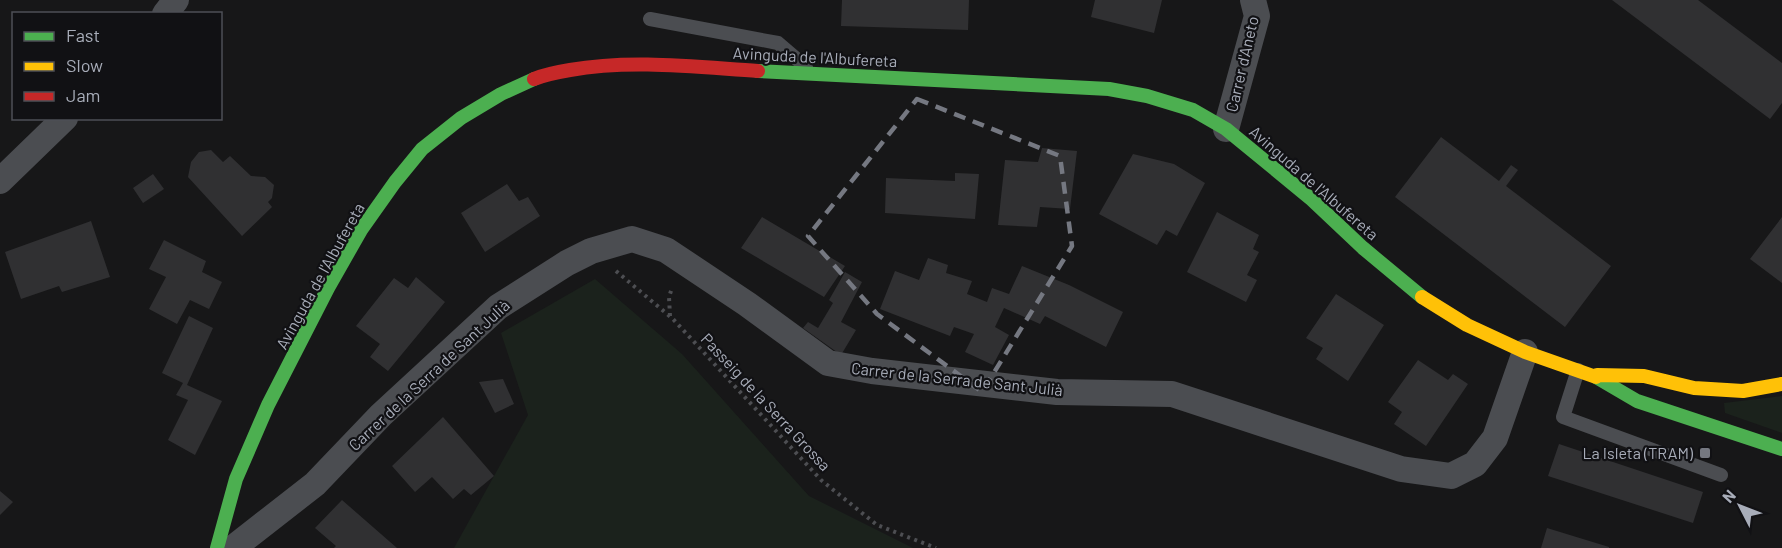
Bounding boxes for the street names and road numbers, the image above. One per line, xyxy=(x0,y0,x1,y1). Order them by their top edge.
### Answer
street label: Carrer d'Aneto xyxy=(1221,14,1262,114)
street label: Avinguda de l'Albufereta xyxy=(732,43,898,70)
street label: Avinguda de l'Albufereta xyxy=(1246,122,1383,244)
street label: Avinguda de l'Albufereta xyxy=(271,199,368,352)
street label: Carrer de la Serra de Sant Julià xyxy=(344,295,513,454)
street label: Passeig de la Serra Grossa xyxy=(698,329,835,474)
street label: Carrer de la Serra de Sant Julià xyxy=(850,358,1064,399)

